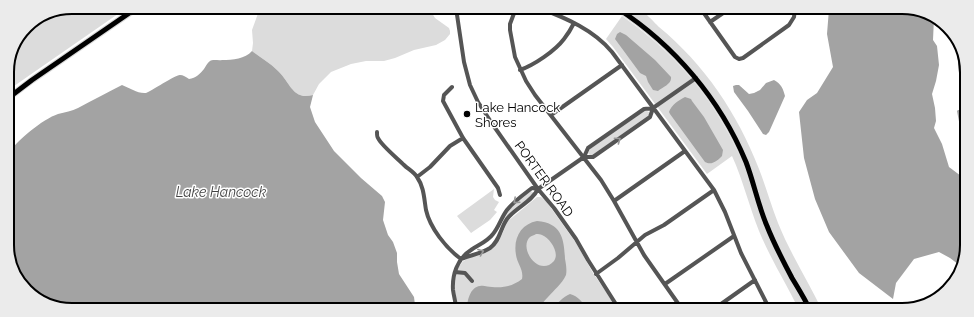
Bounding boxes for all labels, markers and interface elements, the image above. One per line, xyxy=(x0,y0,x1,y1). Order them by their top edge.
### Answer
place label: Lake Hancock Shores xyxy=(475,100,560,130)
marker: Lake Hancock Shores xyxy=(462,109,472,119)
street label: PORTER ROAD xyxy=(512,138,576,220)
one-way arrow xyxy=(613,138,620,145)
water label: Lake Hancock xyxy=(176,184,267,200)
one-way arrow xyxy=(513,196,521,203)
one-way arrow xyxy=(477,248,484,256)

